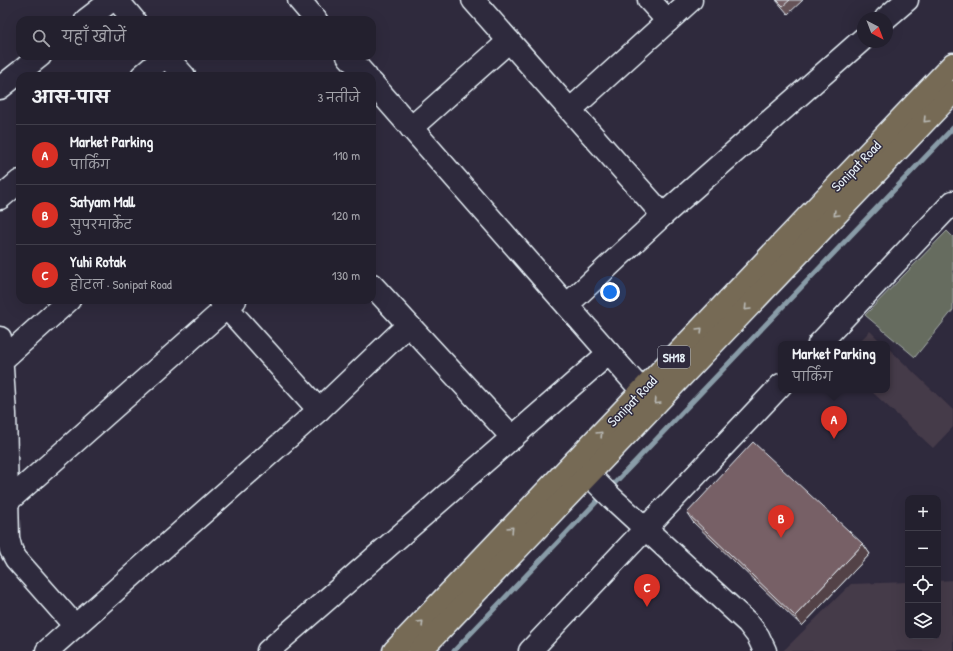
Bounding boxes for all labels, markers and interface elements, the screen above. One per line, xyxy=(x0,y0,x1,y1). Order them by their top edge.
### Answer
north arrow xyxy=(857,12,893,48)
search box xyxy=(16,16,376,60)
text: यहाँ खोजें xyxy=(62,26,126,47)
icon: search xyxy=(30,27,52,49)
text: आस-पास xyxy=(32,85,110,108)
text: 3 नतीजे xyxy=(317,88,360,106)
one-way arrow xyxy=(923,115,931,123)
text: Market Parking xyxy=(70,131,153,152)
street label: Sonipat Road xyxy=(827,136,886,196)
text: A xyxy=(42,146,48,164)
text: 110 m xyxy=(333,146,360,164)
text: पार्किंग xyxy=(70,155,110,173)
text: Satyam Mall xyxy=(70,191,135,212)
text: B xyxy=(42,206,48,224)
text: 120 m xyxy=(332,206,360,224)
one-way arrow xyxy=(834,209,841,217)
text: सुपरमार्केट xyxy=(70,215,132,233)
text: Yuhi Rotak xyxy=(70,251,126,272)
text: C xyxy=(41,266,49,284)
text: 130 m xyxy=(332,266,360,284)
text: होटल · Sonipat Road xyxy=(70,275,172,293)
your location xyxy=(600,282,620,302)
one-way arrow xyxy=(744,303,752,311)
one-way arrow xyxy=(695,327,703,335)
popup xyxy=(778,341,890,393)
text: Market Parking xyxy=(792,343,876,364)
road number: SH18 xyxy=(658,346,690,368)
text: पार्किंग xyxy=(792,367,832,385)
street label: Sonipat Road xyxy=(603,371,662,431)
one-way arrow xyxy=(654,397,662,405)
pin: A xyxy=(821,406,847,439)
one-way arrow xyxy=(596,431,603,439)
map controls xyxy=(905,495,941,639)
button: + xyxy=(905,495,941,531)
pin: B xyxy=(768,505,794,538)
one-way arrow xyxy=(506,526,514,534)
button: − xyxy=(905,531,941,567)
button: locate xyxy=(905,567,941,603)
pin: C xyxy=(634,574,660,607)
button: layers xyxy=(905,603,941,639)
one-way arrow xyxy=(416,620,424,628)

